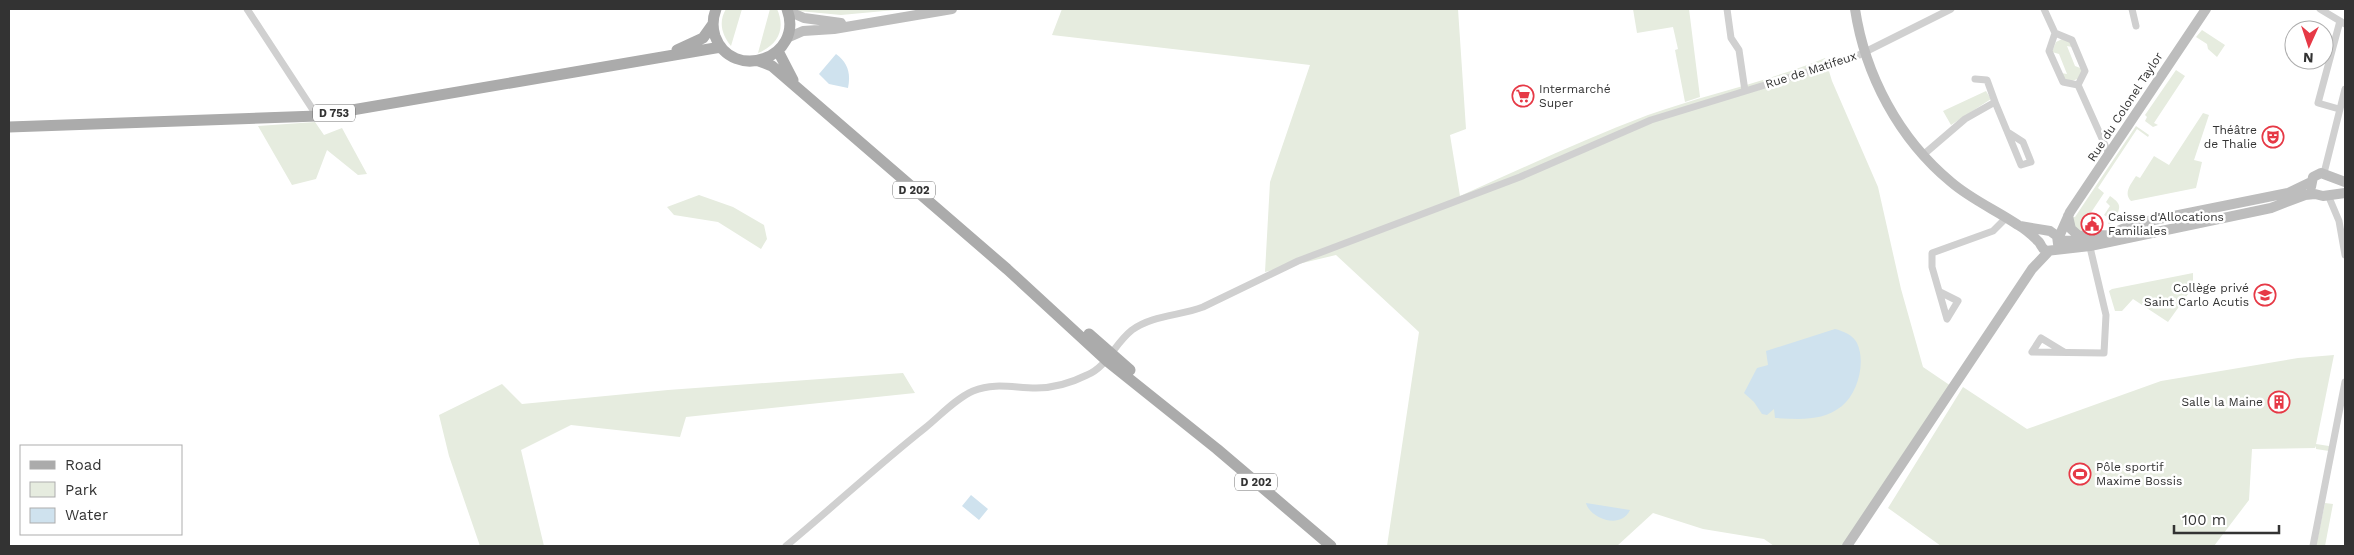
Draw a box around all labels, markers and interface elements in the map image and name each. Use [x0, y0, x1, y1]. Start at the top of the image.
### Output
north arrow [2284, 20, 2334, 70]
street label: Rue de Matifeux [1764, 49, 1858, 91]
street label: Rue du Colonel Taylor [2084, 50, 2166, 164]
text: N [2303, 50, 2314, 66]
place label: Intermarché Super [1539, 82, 1611, 110]
supermarket icon: Intermarché Super [1511, 84, 1535, 108]
road number: D 753 [313, 105, 355, 122]
place label: Théâtre de Thalie [2204, 123, 2257, 151]
theatre icon: Théâtre de Thalie [2261, 125, 2285, 149]
road number: D 202 [893, 182, 935, 198]
place label: Caisse d'Allocations Familiales [2108, 210, 2224, 238]
public building icon: Caisse d'Allocations Familiales [2080, 212, 2104, 236]
place label: Collège privé Saint Carlo Acutis [2144, 281, 2249, 309]
school or university icon: Collège privé Saint Carlo Acutis [2253, 283, 2277, 307]
building icon: Salle la Maine [2267, 390, 2291, 414]
place label: Salle la Maine [2181, 395, 2263, 409]
legend [20, 445, 182, 535]
text: Road [65, 456, 102, 474]
place label: Pôle sportif Maxime Bossis [2096, 460, 2182, 488]
sports icon: Pôle sportif Maxime Bossis [2068, 462, 2092, 486]
road number: D 202 [1235, 474, 1277, 491]
text: Park [65, 481, 98, 499]
scale bar [2174, 502, 2279, 534]
text: Water [65, 506, 108, 524]
text: 100 m [2182, 511, 2226, 529]

